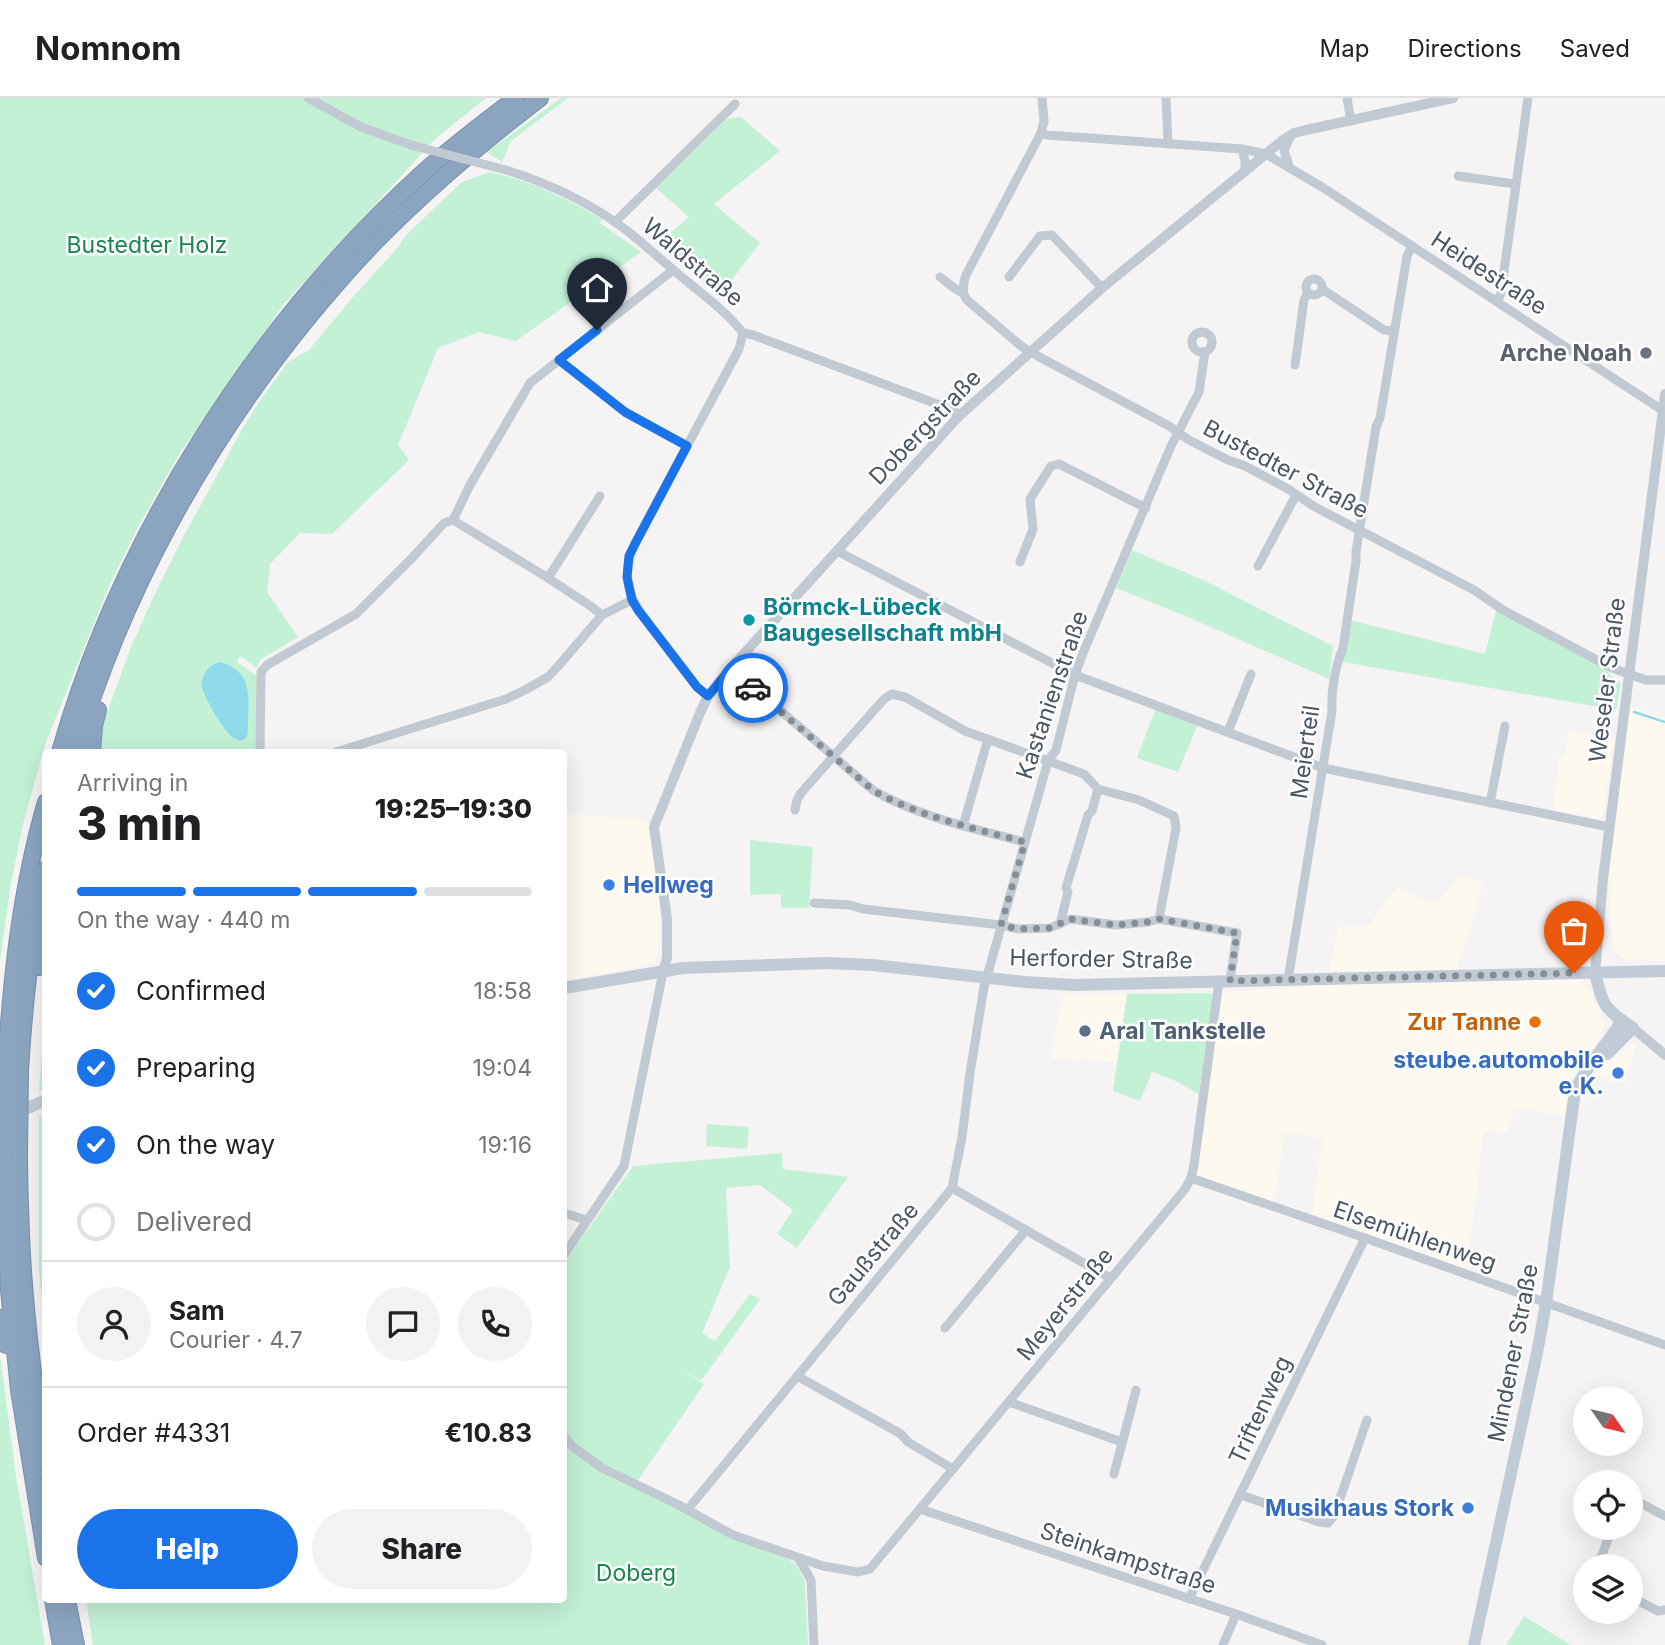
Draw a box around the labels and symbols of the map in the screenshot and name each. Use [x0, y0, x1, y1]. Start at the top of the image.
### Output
street label: Waldstraße [637, 212, 749, 312]
street label: Heidestraße [1426, 225, 1552, 321]
park label: Bustedter Holz [67, 231, 227, 259]
pin [567, 258, 627, 330]
place label: Arche Noah [1499, 339, 1632, 367]
marker: Arche Noah [1638, 345, 1654, 361]
street label: Dobergstraße [863, 364, 987, 490]
street label: Bustedter Straße [1199, 414, 1373, 524]
place label: Börmck-Lübeck Baugesellschaft mbH [763, 593, 1002, 647]
street label: Weseler Straße [1583, 596, 1631, 764]
street label: Kastanienstraße [1010, 607, 1094, 783]
marker: Börmck-Lübeck Baugesellschaft mbH [741, 612, 757, 628]
courier [718, 653, 788, 723]
street label: Meierteil [1285, 703, 1325, 801]
place label: Hellweg [623, 871, 714, 899]
marker: Hellweg [601, 877, 617, 893]
pin [1544, 901, 1604, 973]
street label: Herforder Straße [1009, 943, 1193, 975]
place label: Zur Tanne [1407, 1008, 1521, 1036]
marker: Zur Tanne [1527, 1014, 1543, 1030]
place label: Aral Tankstelle [1099, 1017, 1266, 1045]
marker: Aral Tankstelle [1077, 1023, 1093, 1039]
place label: steube.automobile e.K. [1393, 1046, 1604, 1100]
marker: steube.automobile e.K. [1610, 1065, 1626, 1081]
street label: Elsemühlenweg [1330, 1195, 1500, 1277]
street label: Gaußstraße [822, 1196, 924, 1312]
street label: Meyerstraße [1011, 1242, 1119, 1366]
street label: Mindener Straße [1482, 1261, 1544, 1445]
street label: Triftenweg [1223, 1351, 1297, 1469]
north arrow [1573, 1386, 1643, 1456]
place label: Musikhaus Stork [1265, 1494, 1455, 1522]
marker: Musikhaus Stork [1460, 1500, 1476, 1516]
street label: Steinkampstraße [1037, 1516, 1219, 1600]
park label: Doberg [596, 1559, 676, 1587]

